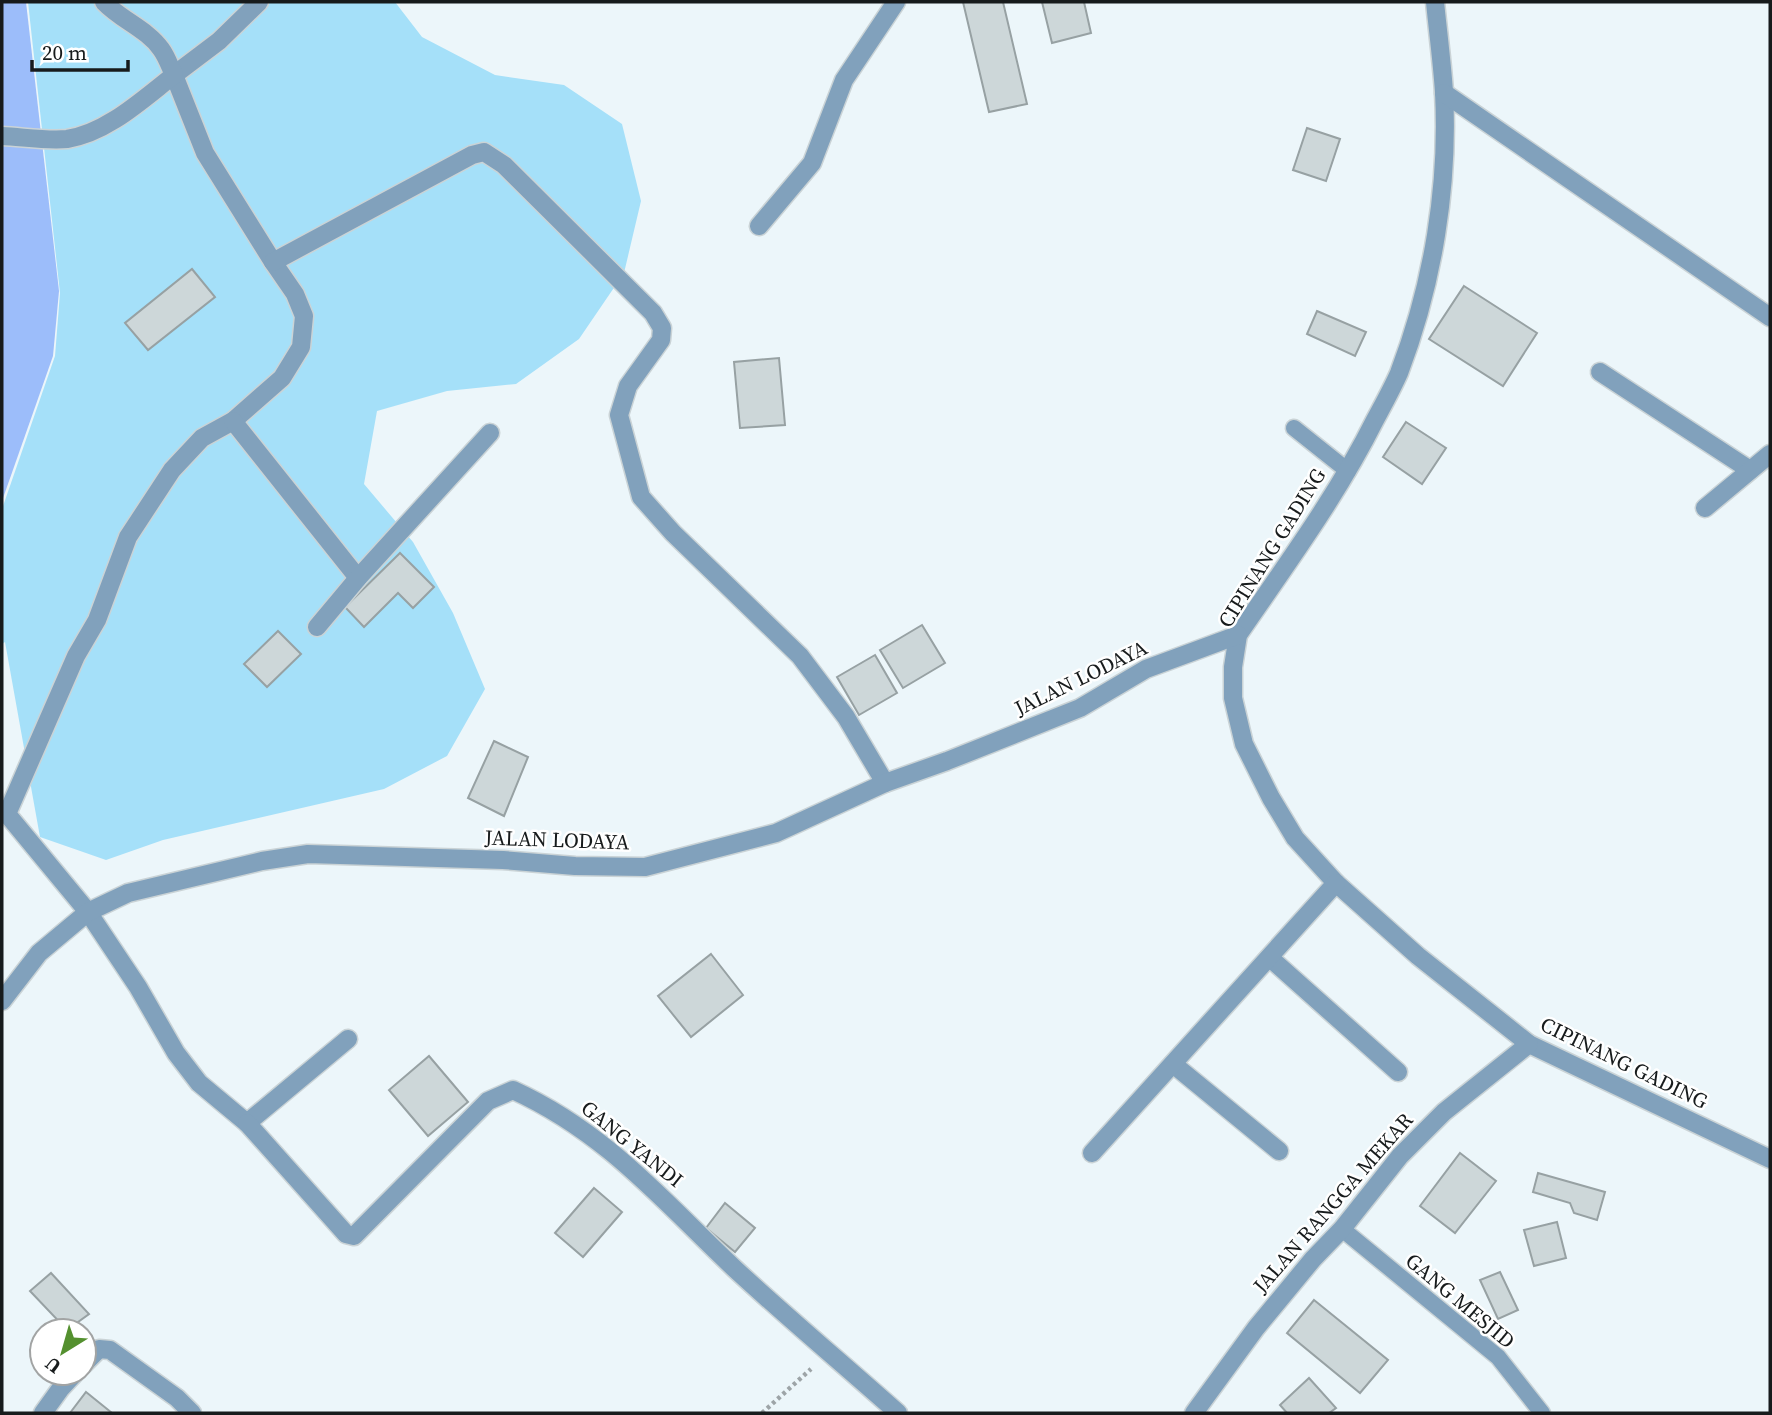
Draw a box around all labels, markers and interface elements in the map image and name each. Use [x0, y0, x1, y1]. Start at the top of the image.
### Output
scale bar [32, 28, 128, 72]
text: 20 m [42, 38, 87, 67]
street label: CIPINANG GADING [1211, 463, 1332, 633]
street label: JALAN LODAYA [1008, 633, 1152, 723]
street label: JALAN LODAYA [483, 822, 630, 857]
street label: CIPINANG GADING [1536, 1009, 1713, 1116]
street label: GANG YANDI [575, 1093, 690, 1194]
street label: JALAN RANGGA MEKAR [1245, 1106, 1419, 1300]
street label: GANG MESJID [1399, 1246, 1521, 1355]
north arrow [28, 1317, 98, 1387]
text: U [39, 1351, 66, 1380]

